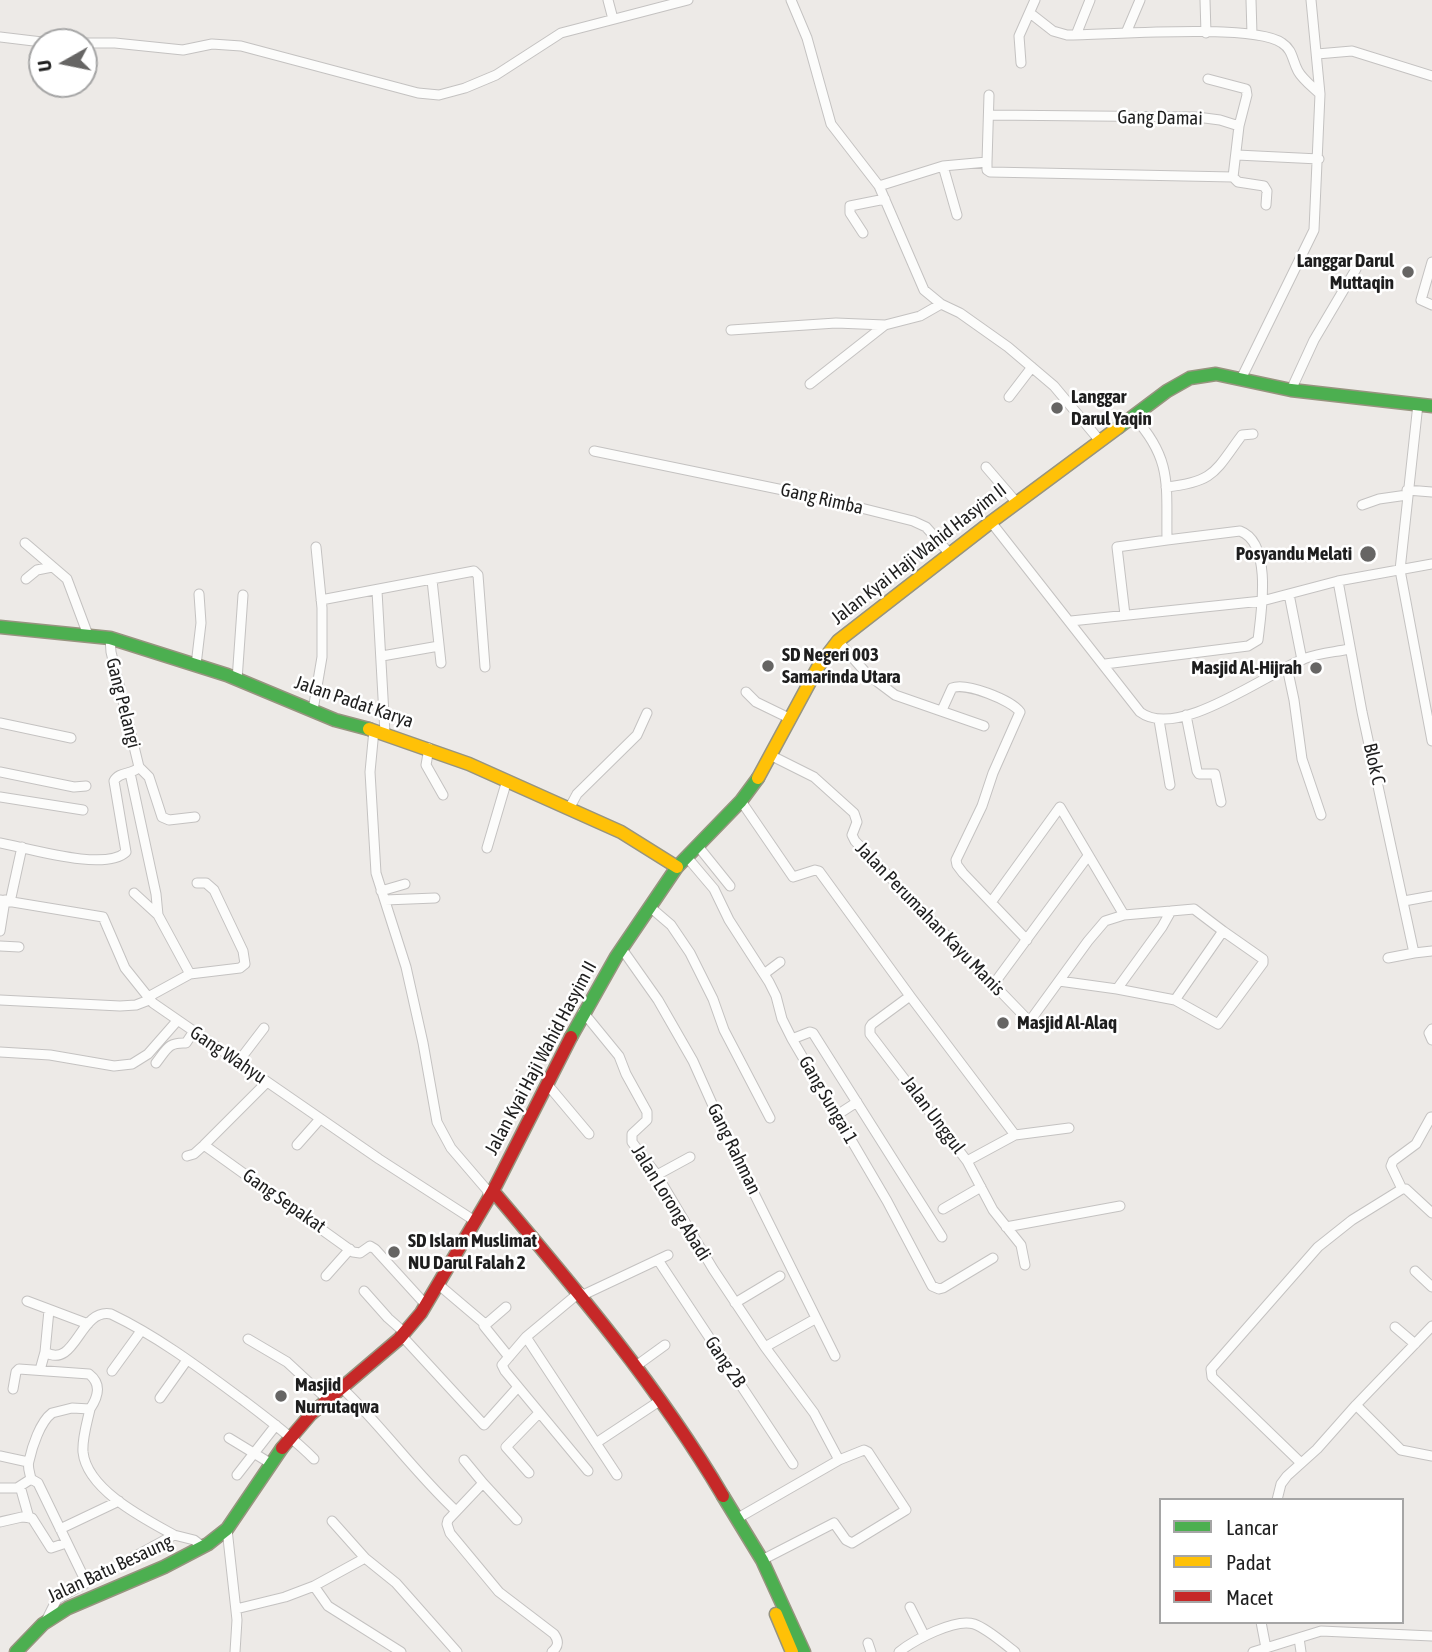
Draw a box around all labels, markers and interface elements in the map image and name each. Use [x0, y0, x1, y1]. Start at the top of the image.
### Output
north arrow [28, 28, 98, 98]
text: U [32, 59, 56, 73]
street label: Gang Damai [1117, 106, 1203, 130]
place label: Langgar Darul Muttaqin [1297, 250, 1394, 294]
marker: Langgar Darul Muttaqin [1400, 264, 1416, 280]
place label: Langgar Darul Yaqin [1071, 386, 1152, 430]
marker: Langgar Darul Yaqin [1049, 400, 1065, 416]
street label: Gang Rimba [778, 478, 866, 520]
street label: Jalan Kyai Haji Wahid Hasyim II [827, 479, 1011, 629]
place label: Posyandu Melati [1236, 543, 1352, 565]
marker: Posyandu Melati [1358, 544, 1378, 564]
place label: SD Negeri 003 Samarinda Utara [782, 644, 901, 688]
street label: Gang Pelangi [101, 655, 145, 751]
place label: Masjid Al-Hijrah [1191, 657, 1302, 679]
marker: SD Negeri 003 Samarinda Utara [760, 658, 776, 674]
marker: Masjid Al-Hijrah [1308, 660, 1324, 676]
street label: Jalan Padat Karya [292, 671, 416, 733]
street label: Blok C [1358, 741, 1390, 787]
street label: Jalan Perumahan Kayu Manis [851, 837, 1009, 1001]
street label: Jalan Kyai Haji Wahid Hasyim II [480, 957, 602, 1159]
place label: Masjid Al-Alaq [1017, 1012, 1117, 1034]
marker: Masjid Al-Alaq [995, 1015, 1011, 1031]
street label: Gang Wahyu [185, 1021, 271, 1089]
street label: Gang Sungai 1 [794, 1052, 862, 1148]
street label: Jalan Unggul [896, 1072, 970, 1158]
street label: Gang Rahman [702, 1100, 766, 1198]
street label: Jalan Lorong Abadi [626, 1141, 716, 1265]
street label: Gang Sepakat [238, 1164, 330, 1238]
place label: SD Islam Muslimat NU Darul Falah 2 [408, 1230, 537, 1274]
marker: SD Islam Muslimat NU Darul Falah 2 [386, 1244, 402, 1260]
street label: Gang 2B [700, 1332, 750, 1392]
place label: Masjid Nurrutaqwa [295, 1374, 379, 1418]
marker: Masjid Nurrutaqwa [273, 1388, 289, 1404]
legend [1159, 1498, 1404, 1624]
text: Lancar [1226, 1515, 1278, 1539]
street label: Jalan Batu Besaung [44, 1530, 176, 1608]
text: Padat [1226, 1550, 1271, 1574]
text: Macet [1226, 1585, 1273, 1609]

